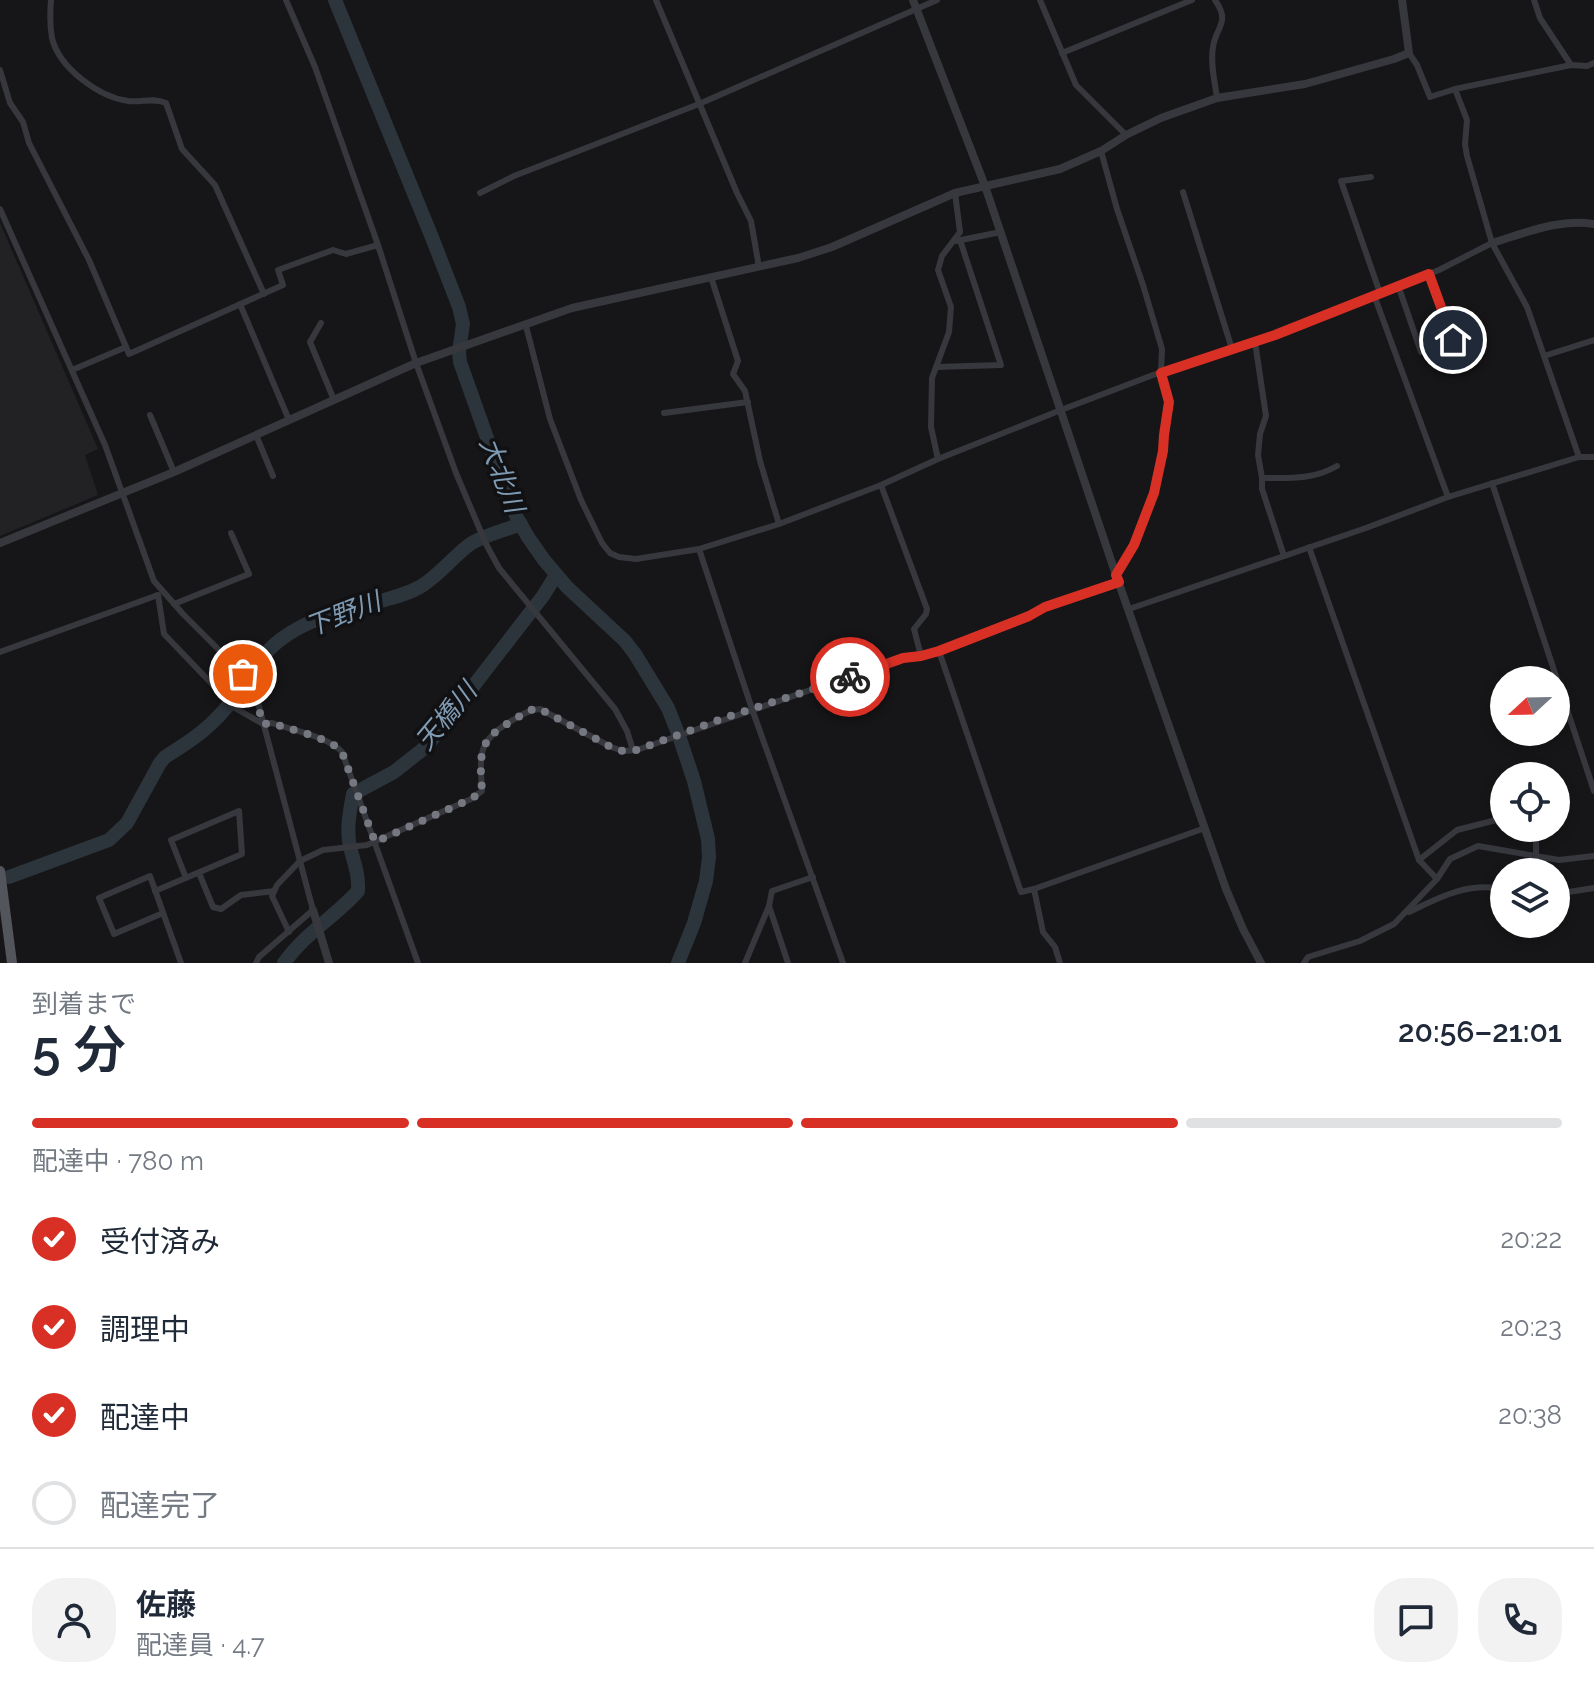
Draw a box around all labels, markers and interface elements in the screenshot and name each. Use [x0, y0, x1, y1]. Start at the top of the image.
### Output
pin [1419, 306, 1487, 374]
icon: home [1431, 318, 1475, 362]
water label: 大北川 [474, 433, 531, 520]
water label: 下野川 [301, 585, 388, 642]
courier [810, 637, 890, 717]
pin [209, 640, 277, 708]
icon: bag [221, 652, 265, 696]
icon: bike [828, 655, 872, 699]
north arrow [1490, 666, 1570, 746]
map controls [1490, 666, 1570, 938]
water label: 天橋川 [409, 674, 484, 756]
button: locate [1490, 762, 1570, 842]
button: layers [1490, 858, 1570, 938]
text: 到着まで [32, 989, 136, 1019]
text: 20:56–21:01 [1398, 1014, 1562, 1049]
text: 5 分 [32, 1019, 126, 1080]
text: 配達中 · 780 m [32, 1146, 204, 1176]
icon: check [32, 1217, 76, 1261]
text: 受付済み [100, 1224, 220, 1259]
text: 20:22 [1501, 1224, 1562, 1254]
icon: check [32, 1305, 76, 1349]
text: 調理中 [100, 1312, 190, 1347]
text: 20:23 [1500, 1312, 1562, 1342]
icon: check [32, 1393, 76, 1437]
text: 配達中 [100, 1400, 190, 1435]
text: 20:38 [1498, 1400, 1562, 1430]
text: 配達完了 [100, 1488, 220, 1523]
button: person [32, 1578, 116, 1662]
button: chat [1374, 1578, 1458, 1662]
button: phone [1478, 1578, 1562, 1662]
text: 佐藤 [136, 1587, 196, 1622]
text: 配達員 · 4.7 [136, 1630, 265, 1660]

